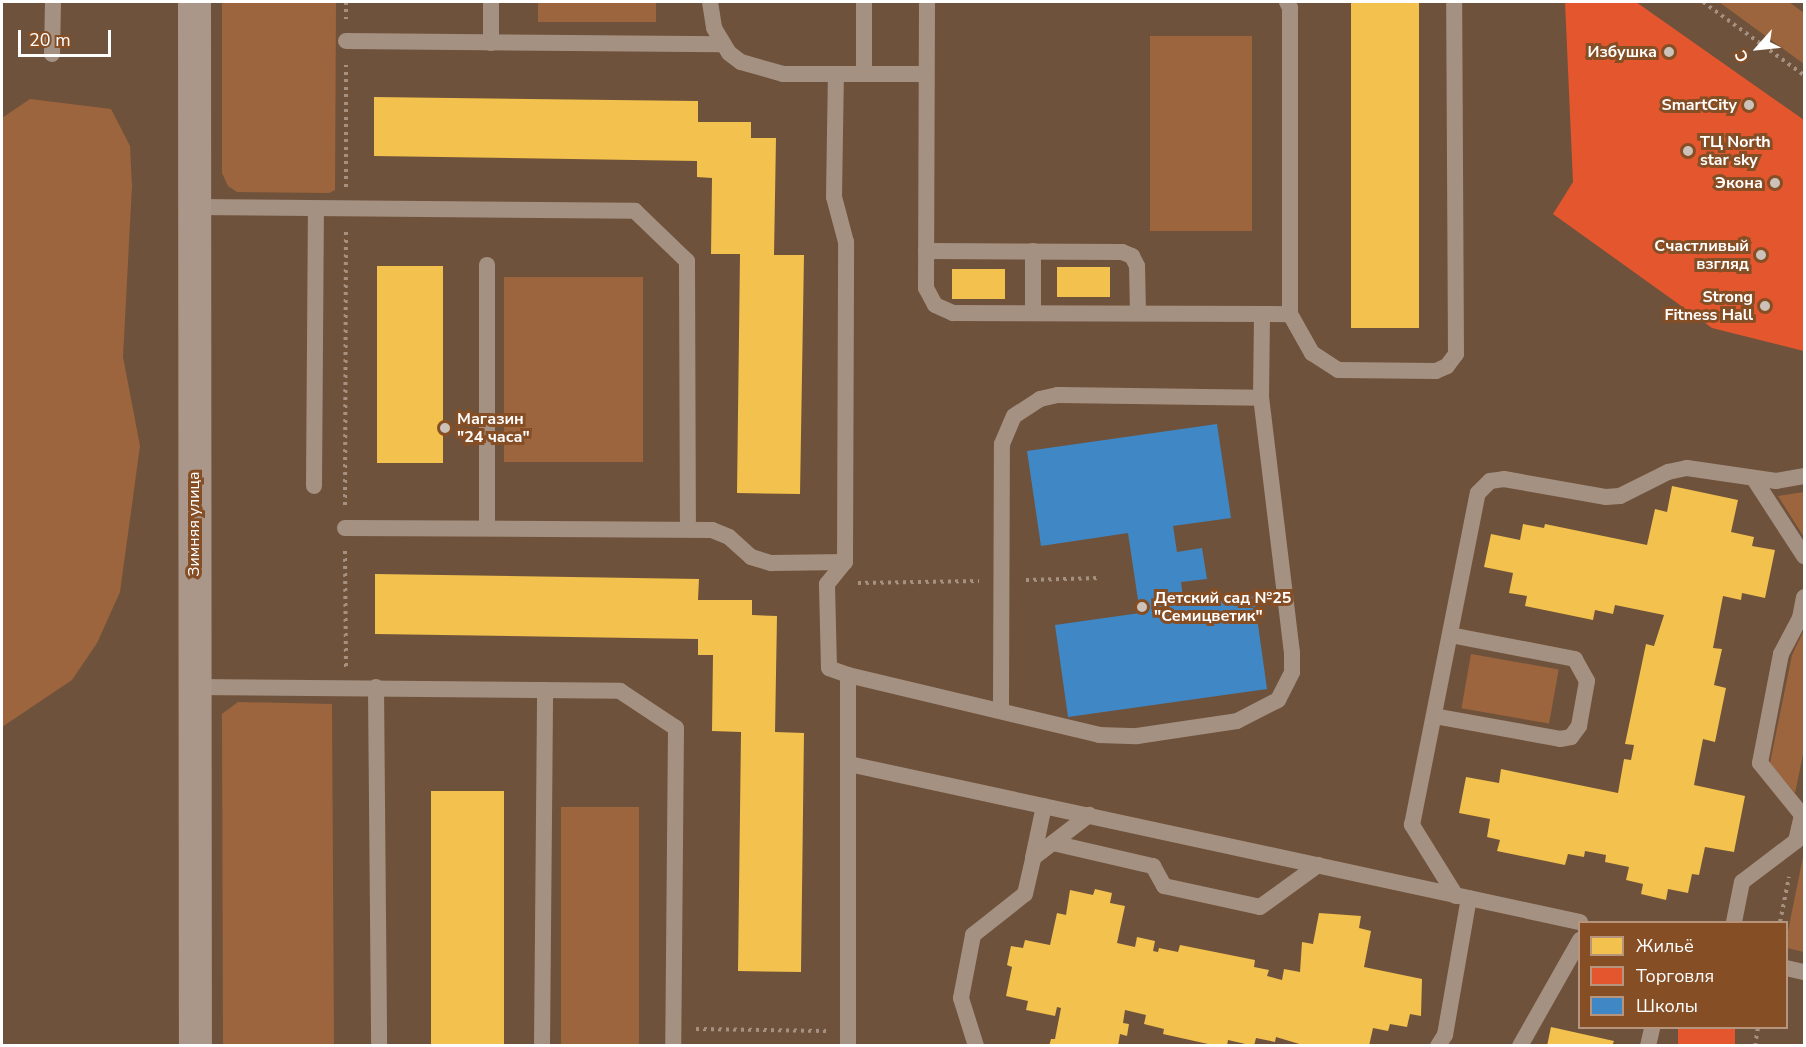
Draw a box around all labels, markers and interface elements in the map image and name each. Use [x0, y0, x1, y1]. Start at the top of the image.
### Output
scale bar [21, 18, 114, 56]
north arrow [1728, 18, 1788, 78]
text: 20 m [29, 28, 71, 52]
place label: Избушка [1588, 42, 1657, 62]
marker: Избушка [1662, 45, 1676, 59]
text: С [1730, 46, 1754, 66]
place label: SmartCity [1662, 95, 1737, 115]
marker: SmartCity [1742, 98, 1756, 112]
place label: ТЦ North star sky [1700, 132, 1771, 170]
marker: ТЦ North star sky [1681, 144, 1695, 158]
place label: Экона [1715, 173, 1763, 193]
marker: Экона [1768, 176, 1782, 190]
place label: Счастливый взгляд [1654, 236, 1749, 274]
marker: Счастливый взгляд [1754, 248, 1768, 262]
place label: Strong Fitness Hall [1664, 287, 1753, 325]
marker: Strong Fitness Hall [1758, 299, 1772, 313]
place label: Магазин "24 часа" [457, 409, 530, 447]
marker: Магазин "24 часа" [438, 421, 452, 435]
street label: Зимняя улица [184, 471, 204, 577]
place label: Детский сад №25 "Семицветик" [1154, 588, 1291, 626]
marker: Детский сад №25 "Семицветик" [1135, 600, 1149, 614]
legend [1578, 921, 1788, 1029]
text: Жильё [1636, 934, 1694, 958]
text: Торговля [1636, 964, 1714, 988]
text: Школы [1636, 994, 1698, 1018]

